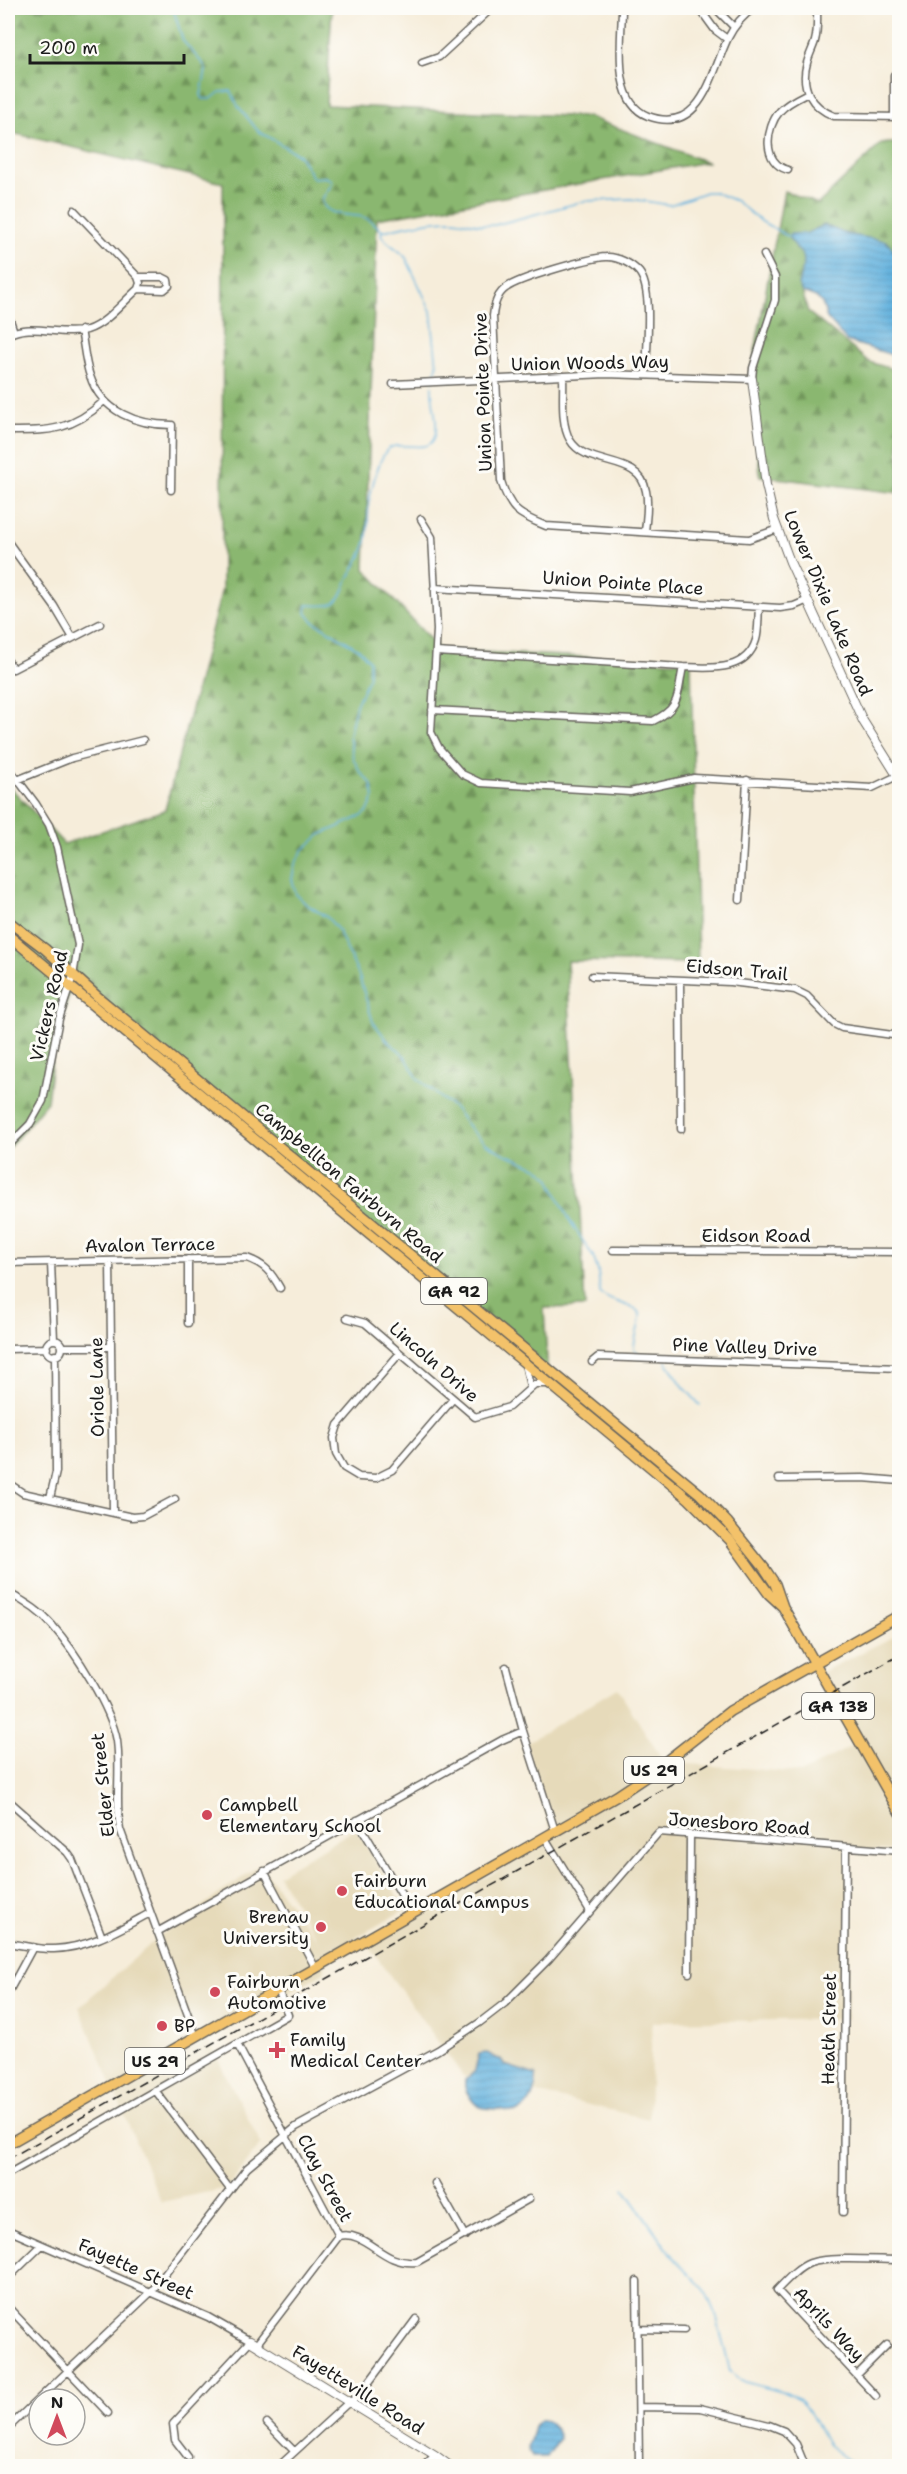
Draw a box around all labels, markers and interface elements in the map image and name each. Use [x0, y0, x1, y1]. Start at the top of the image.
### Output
scale bar [30, 27, 184, 65]
text: 200 m [39, 36, 98, 60]
street label: Union Pointe Drive [468, 312, 498, 472]
street label: Union Woods Way [511, 350, 669, 376]
street label: Lower Dixie Lake Road [778, 506, 878, 700]
street label: Union Pointe Place [542, 565, 704, 601]
street label: Vickers Road [25, 948, 73, 1064]
street label: Eidson Trail [685, 954, 790, 986]
street label: Campbellton Fairburn Road [250, 1097, 448, 1269]
street label: Eidson Road [701, 1224, 811, 1248]
street label: Avalon Terrace [85, 1232, 215, 1258]
road number: GA 92 [421, 1278, 487, 1304]
street label: Lincoln Drive [384, 1316, 484, 1408]
street label: Pine Valley Drive [672, 1332, 818, 1362]
street label: Oriole Lane [84, 1337, 110, 1437]
road number: GA 138 [802, 1693, 874, 1719]
street label: Elder Street [86, 1732, 120, 1838]
road number: US 29 [624, 1757, 684, 1783]
place label: Campbell Elementary School [219, 1793, 382, 1838]
street label: Jonesboro Road [667, 1807, 811, 1841]
marker: Campbell Elementary School [200, 1808, 214, 1822]
place label: Fairburn Educational Campus [354, 1869, 529, 1914]
marker: Fairburn Educational Campus [335, 1884, 349, 1898]
place label: Brenau University [223, 1905, 309, 1950]
marker: Brenau University [314, 1920, 328, 1934]
place label: Fairburn Automotive [227, 1970, 327, 2015]
street label: Heath Street [816, 1973, 842, 2085]
marker: Fairburn Automotive [208, 1985, 222, 1999]
place label: BP [174, 2014, 195, 2038]
marker: BP [155, 2019, 169, 2033]
place label: Family Medical Center [290, 2028, 422, 2073]
marker: Family Medical Center [268, 2041, 286, 2059]
road number: US 29 [125, 2048, 185, 2074]
street label: Clay Street [292, 2130, 358, 2226]
street label: Fayette Street [74, 2233, 198, 2305]
street label: Aprils Way [788, 2281, 870, 2367]
street label: Fayetteville Road [287, 2340, 429, 2440]
north arrow [27, 2387, 87, 2447]
text: N [51, 2392, 63, 2413]

